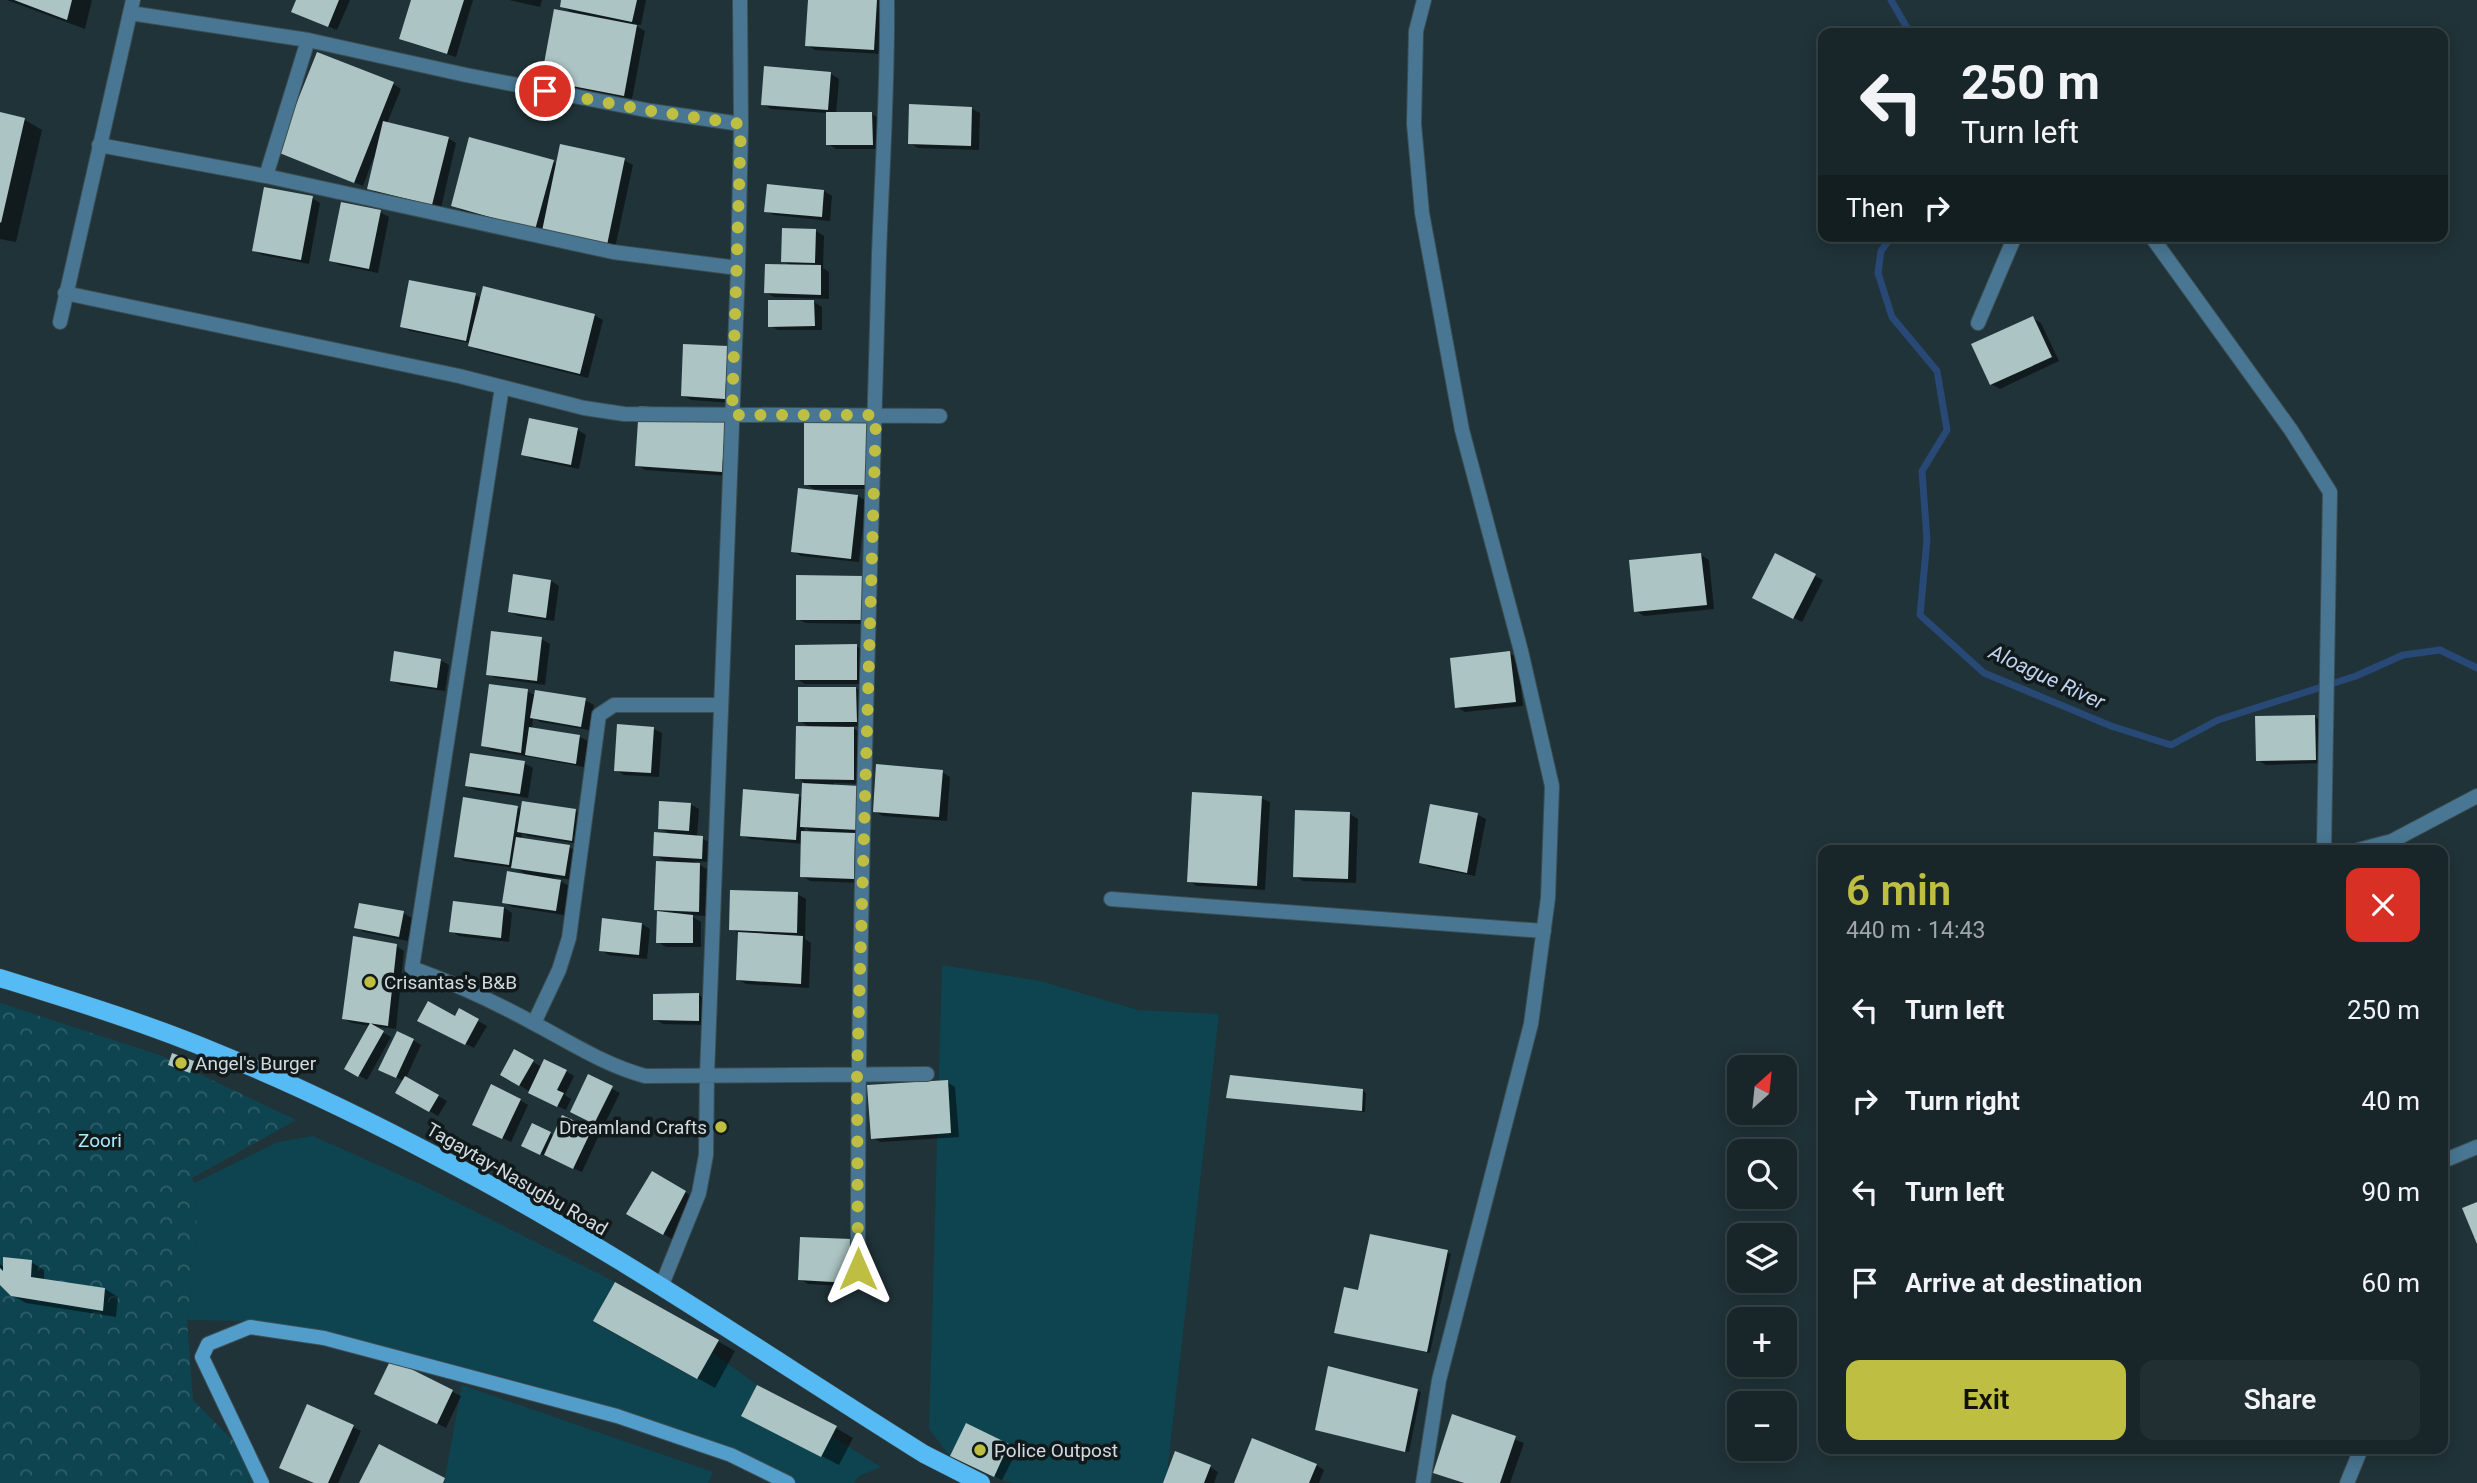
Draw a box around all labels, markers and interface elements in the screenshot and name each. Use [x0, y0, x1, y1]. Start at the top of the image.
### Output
text: 250 m [1961, 54, 2100, 111]
icon: left [1846, 56, 1937, 147]
pin [515, 61, 575, 121]
icon: arrive [526, 72, 564, 110]
text: Turn left [1961, 113, 2079, 151]
icon: right [1918, 189, 1956, 227]
text: Then [1846, 193, 1904, 223]
water label: Aloague River [1985, 639, 2109, 715]
text: 6 min [1846, 866, 1951, 915]
button: close [2346, 868, 2420, 942]
text: 440 m · 14:43 [1846, 917, 1985, 944]
place label: Crisantas's B&B [384, 971, 517, 994]
marker: Crisantas's B&B [362, 974, 378, 990]
icon: left [1846, 991, 1884, 1029]
text: Turn left [1905, 995, 2004, 1025]
text: 250 m [2347, 995, 2420, 1025]
place label: Angel's Burger [195, 1052, 317, 1075]
marker: Angel's Burger [173, 1055, 189, 1071]
north arrow [1727, 1055, 1797, 1125]
map controls [1727, 1055, 1797, 1461]
icon: right [1846, 1082, 1884, 1120]
text: Turn right [1905, 1086, 2020, 1116]
text: 40 m [2362, 1086, 2420, 1116]
place label: Dreamland Crafts [559, 1116, 707, 1139]
street label: Tagaytay-Nasugbu Road [422, 1118, 612, 1240]
marker: Dreamland Crafts [713, 1119, 729, 1135]
park label: Zoori [78, 1129, 122, 1152]
button: search [1727, 1139, 1797, 1209]
icon: left [1846, 1173, 1884, 1211]
text: Turn left [1905, 1177, 2004, 1207]
text: 90 m [2362, 1177, 2420, 1207]
button: layers [1727, 1223, 1797, 1293]
position arrow [821, 1232, 895, 1306]
icon: arrive [1846, 1264, 1884, 1302]
text: Arrive at destination [1905, 1268, 2142, 1298]
text: 60 m [2362, 1268, 2420, 1298]
button: + [1727, 1307, 1797, 1377]
button: Exit [1846, 1360, 2126, 1440]
button: Share [2140, 1360, 2420, 1440]
button: − [1727, 1391, 1797, 1461]
place label: Police Outpost [994, 1439, 1118, 1462]
marker: Police Outpost [972, 1442, 988, 1458]

